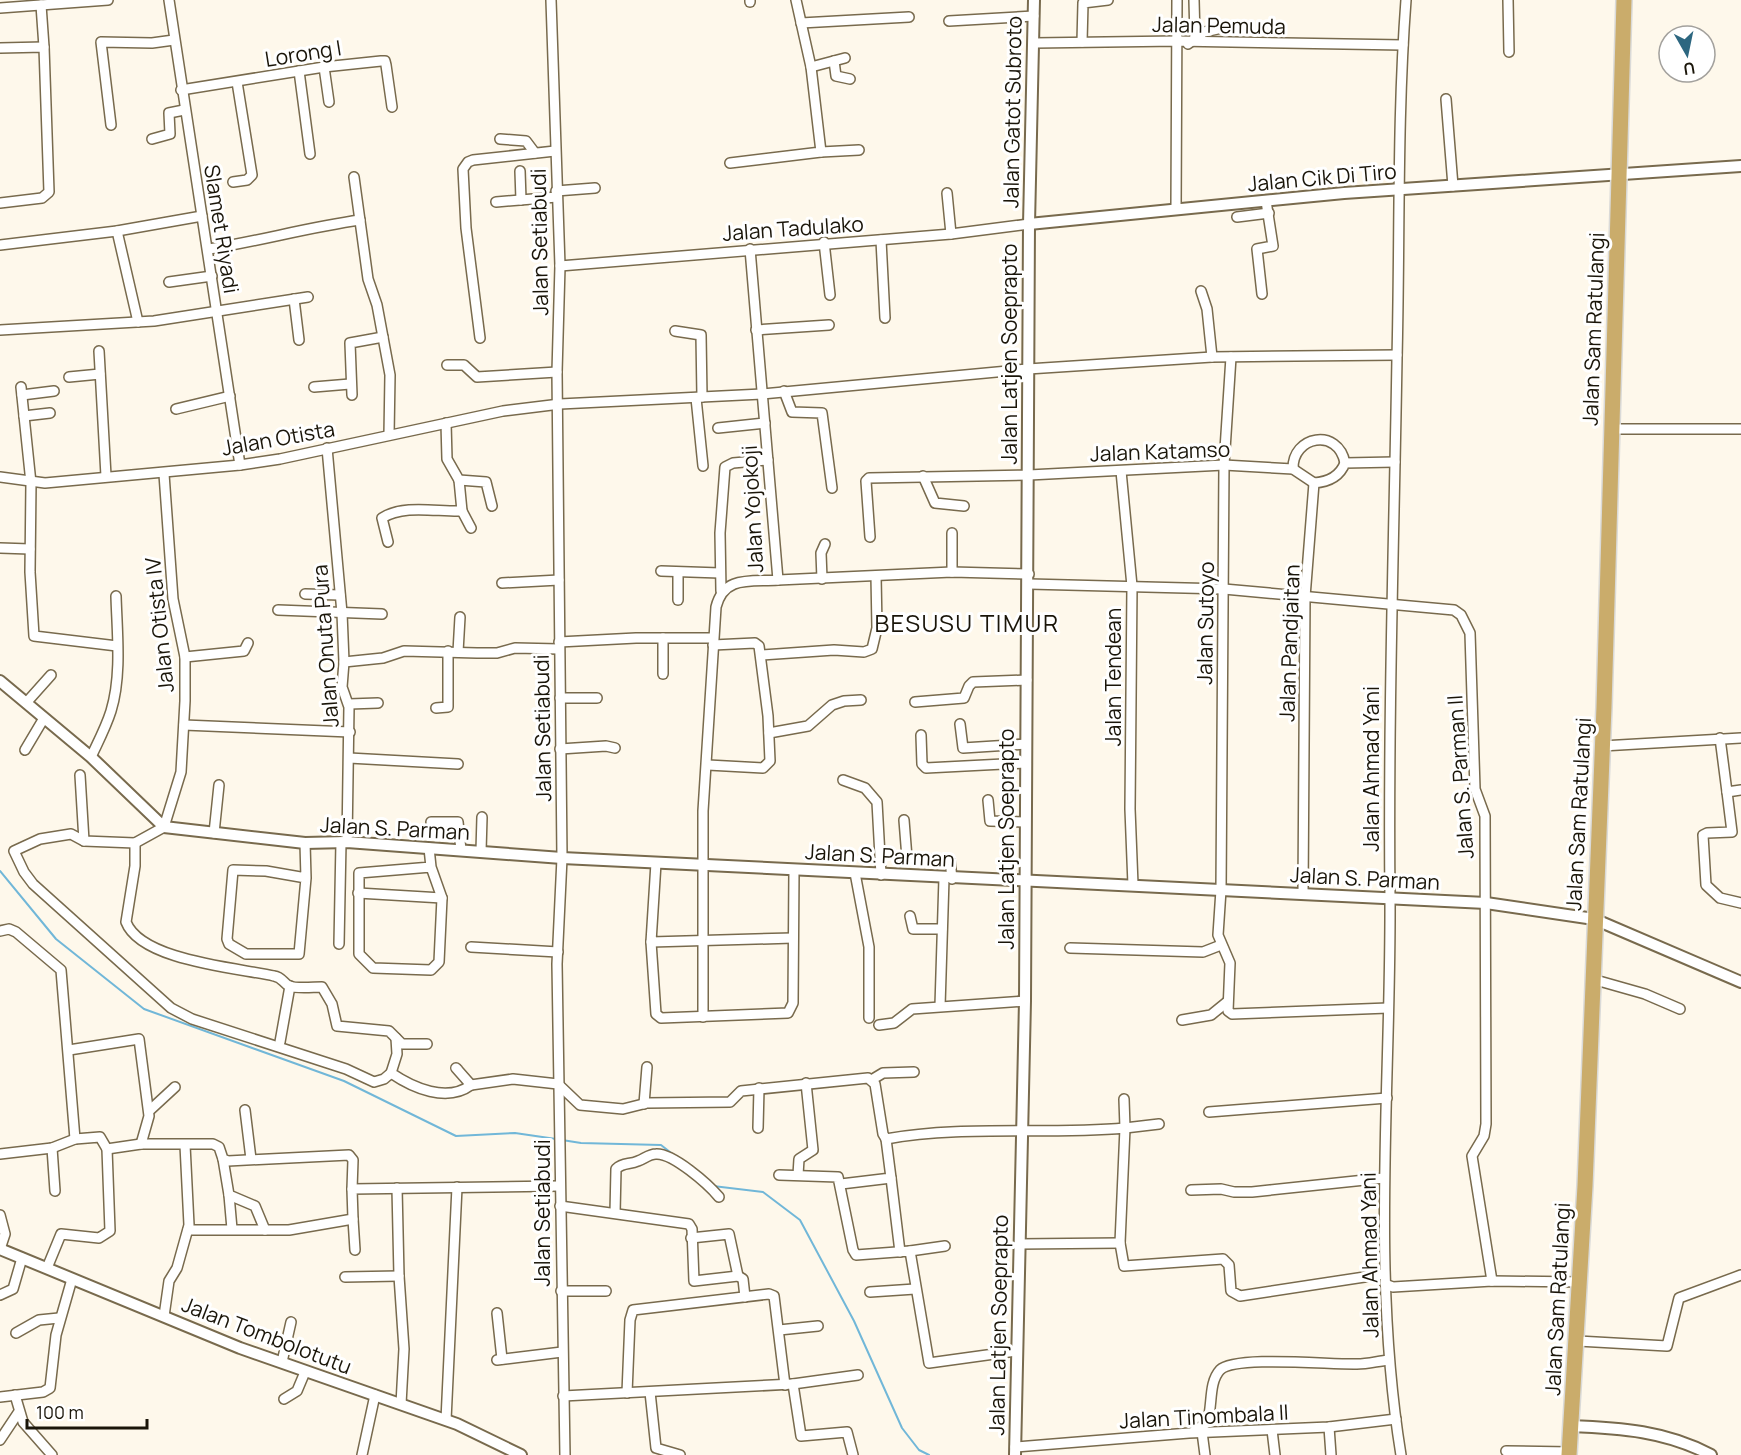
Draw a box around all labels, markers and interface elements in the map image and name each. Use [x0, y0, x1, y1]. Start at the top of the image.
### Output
street label: Jalan Pemuda [1152, 10, 1286, 40]
street label: Jalan Gatot Subroto [996, 16, 1028, 208]
north arrow [1657, 24, 1717, 84]
street label: Lorong I [263, 33, 343, 73]
text: U [1682, 57, 1697, 81]
street label: Jalan Cik Di Tiro [1246, 157, 1398, 197]
street label: Slamet Riyadi [198, 163, 246, 295]
street label: Jalan Setiabudi [524, 168, 554, 316]
street label: Jalan Tadulako [721, 209, 865, 247]
street label: Jalan Sam Ratulangi [1576, 232, 1610, 426]
street label: Jalan Latjen Soeprapto [995, 244, 1023, 464]
street label: Jalan Otista [219, 414, 337, 462]
street label: Jalan Katamso [1089, 435, 1231, 467]
street label: Jalan Yojokoji [735, 445, 769, 573]
street label: Jalan Otista IV [138, 556, 180, 694]
street label: Jalan Sutoyo [1190, 561, 1220, 685]
street label: Jalan Onuta Pura [305, 564, 345, 728]
street label: Jalan Pandjaitan [1272, 564, 1306, 722]
district label: BESUSU TIMUR [874, 606, 1060, 639]
street label: Jalan Tendean [1099, 608, 1127, 746]
street label: Jalan Setiabudi [527, 654, 557, 802]
street label: Jalan Ahmad Yani [1357, 686, 1385, 852]
street label: Jalan S. Parman II [1440, 694, 1480, 860]
street label: Jalan Sam Ratulangi [1559, 717, 1597, 911]
street label: Jalan Latjen Soeprapto [992, 729, 1020, 949]
street label: Jalan S. Parman [319, 810, 471, 846]
street label: Jalan S. Parman [804, 837, 956, 873]
street label: Jalan S. Parman [1289, 860, 1441, 896]
street label: Jalan Setiabudi [528, 1139, 556, 1287]
street label: Jalan Ahmad Yani [1354, 1172, 1384, 1338]
street label: Jalan Sam Ratulangi [1538, 1202, 1576, 1396]
street label: Jalan Latjen Soeprapto [982, 1214, 1014, 1436]
street label: Jalan Tombolotutu [178, 1290, 356, 1380]
scale bar [27, 1392, 147, 1430]
street label: Jalan Tinombala II [1119, 1398, 1289, 1434]
text: 100 m [36, 1400, 84, 1424]

